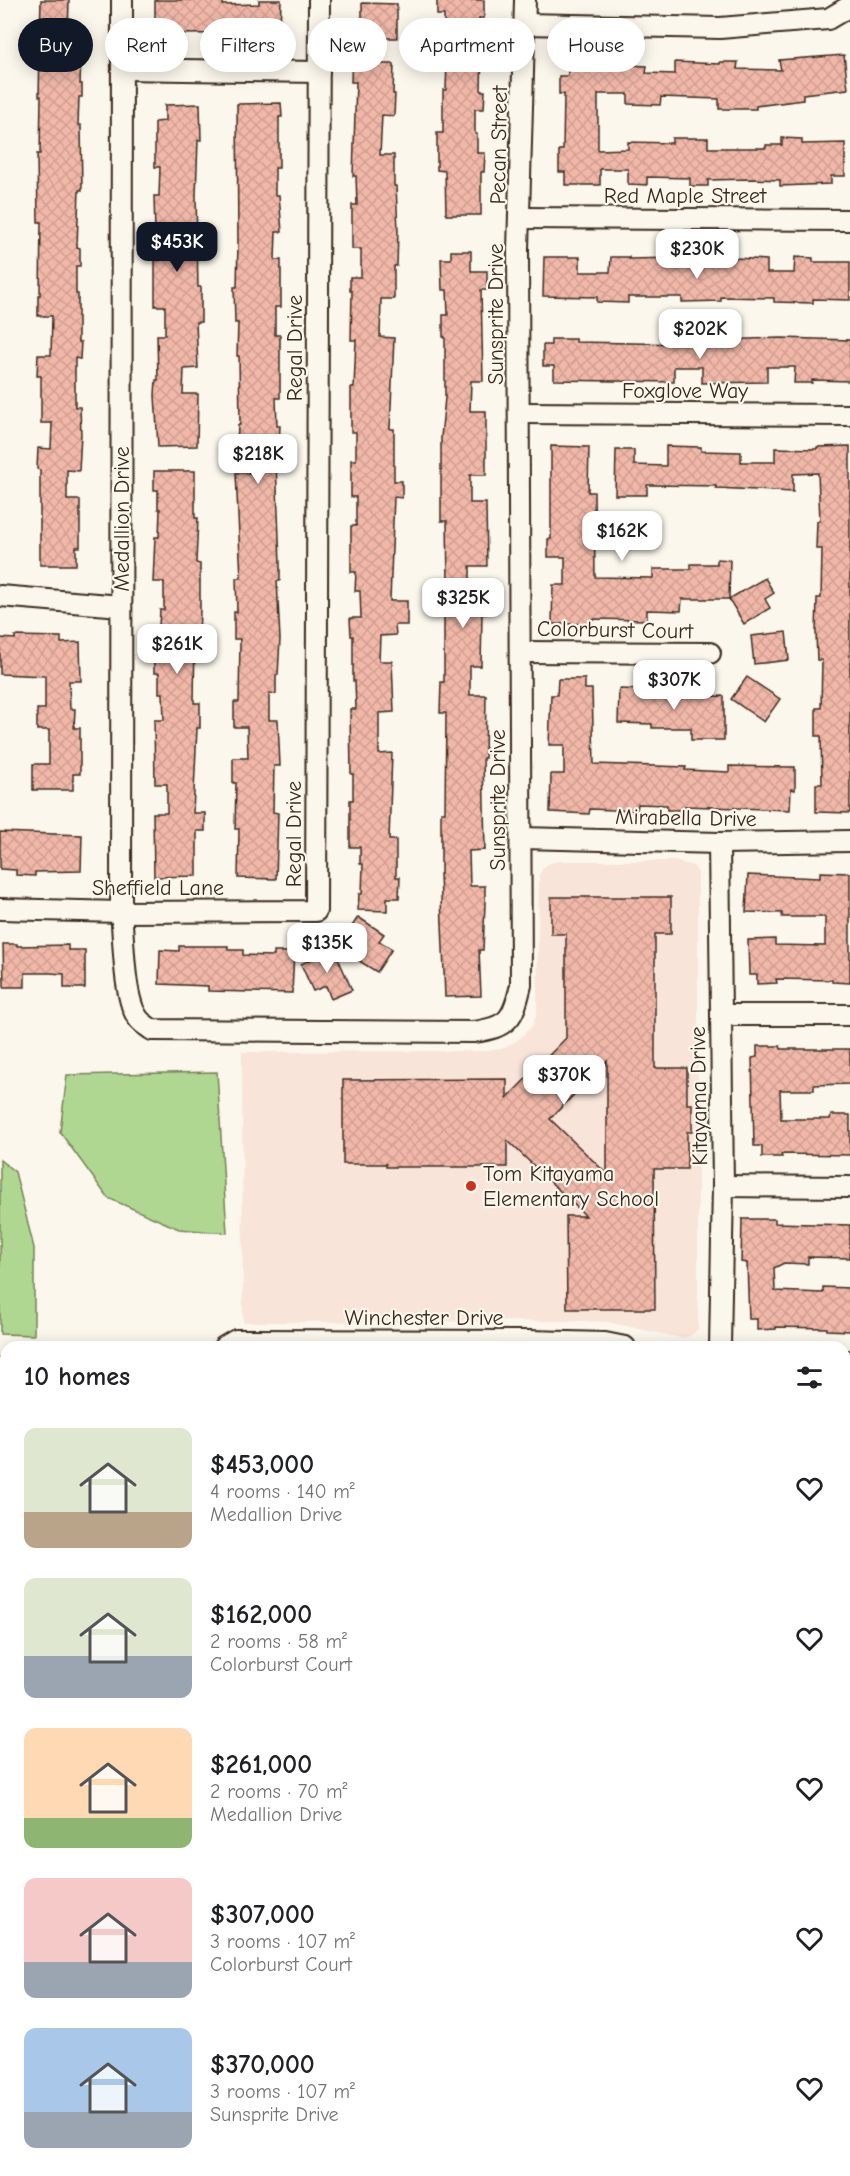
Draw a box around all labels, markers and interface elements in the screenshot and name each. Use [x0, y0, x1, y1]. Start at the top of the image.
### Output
chip: Buy [18, 18, 93, 72]
chip: Rent [105, 18, 188, 72]
chip: Filters [200, 18, 296, 72]
chip: New [308, 18, 387, 72]
chip: Apartment [399, 18, 535, 72]
chip: House [547, 18, 645, 72]
street label: Pecan Street [485, 85, 513, 205]
street label: Red Maple Street [604, 183, 767, 209]
pin: $453K [135, 222, 219, 273]
pin: $230K [655, 229, 739, 280]
text: $453K [150, 230, 204, 253]
text: $230K [670, 237, 724, 260]
street label: Sunsprite Drive [483, 243, 509, 385]
street label: Regal Drive [282, 295, 308, 401]
pin: $202K [658, 309, 742, 360]
text: $202K [673, 317, 727, 340]
street label: Foxglove Way [622, 378, 748, 404]
pin: $218K [216, 434, 300, 485]
text: $218K [232, 442, 284, 465]
street label: Medallion Drive [109, 446, 135, 592]
pin: $162K [580, 511, 664, 562]
text: $162K [596, 519, 648, 542]
pin: $325K [421, 578, 505, 629]
text: $325K [436, 586, 490, 609]
street label: Colorburst Court [537, 616, 694, 644]
pin: $261K [135, 624, 219, 675]
text: $261K [151, 632, 203, 655]
pin: $307K [632, 660, 716, 711]
text: $307K [647, 668, 701, 691]
street label: Sunsprite Drive [485, 729, 511, 871]
street label: Regal Drive [281, 781, 307, 887]
street label: Mirabella Drive [615, 804, 757, 832]
street label: Sheffield Lane [92, 875, 224, 901]
pin: $135K [285, 923, 369, 974]
text: $135K [301, 931, 353, 954]
street label: Kitayama Drive [685, 1026, 713, 1166]
pin: $370K [522, 1055, 606, 1106]
text: $370K [537, 1063, 591, 1086]
place label: Tom Kitayama Elementary School [483, 1161, 659, 1212]
marker: Tom Kitayama Elementary School [464, 1179, 478, 1193]
street label: Winchester Drive [345, 1305, 503, 1331]
icon: filters [793, 1361, 826, 1394]
text: 10 homes [24, 1362, 130, 1392]
text: $453,000 [210, 1450, 314, 1480]
icon: home [72, 1452, 144, 1524]
icon: heart [793, 1472, 826, 1505]
text: 4 rooms · 140 m² [210, 1480, 355, 1503]
text: Medallion Drive [210, 1503, 342, 1526]
text: $162,000 [210, 1600, 312, 1630]
icon: home [72, 1602, 144, 1674]
icon: heart [793, 1622, 826, 1655]
text: 2 rooms · 58 m² [210, 1630, 347, 1653]
text: Colorburst Court [210, 1653, 352, 1676]
text: $261,000 [210, 1750, 312, 1780]
icon: home [72, 1752, 144, 1824]
icon: heart [793, 1772, 826, 1805]
text: 2 rooms · 70 m² [210, 1780, 347, 1803]
text: Medallion Drive [210, 1803, 342, 1826]
text: $307,000 [210, 1900, 315, 1930]
icon: home [72, 1902, 144, 1974]
icon: heart [793, 1922, 826, 1955]
text: 3 rooms · 107 m² [210, 1930, 355, 1953]
text: Colorburst Court [210, 1953, 352, 1976]
text: $370,000 [210, 2050, 315, 2080]
icon: home [72, 2052, 144, 2124]
icon: heart [793, 2072, 826, 2105]
text: 3 rooms · 107 m² [210, 2080, 355, 2103]
text: Sunsprite Drive [210, 2103, 339, 2126]

